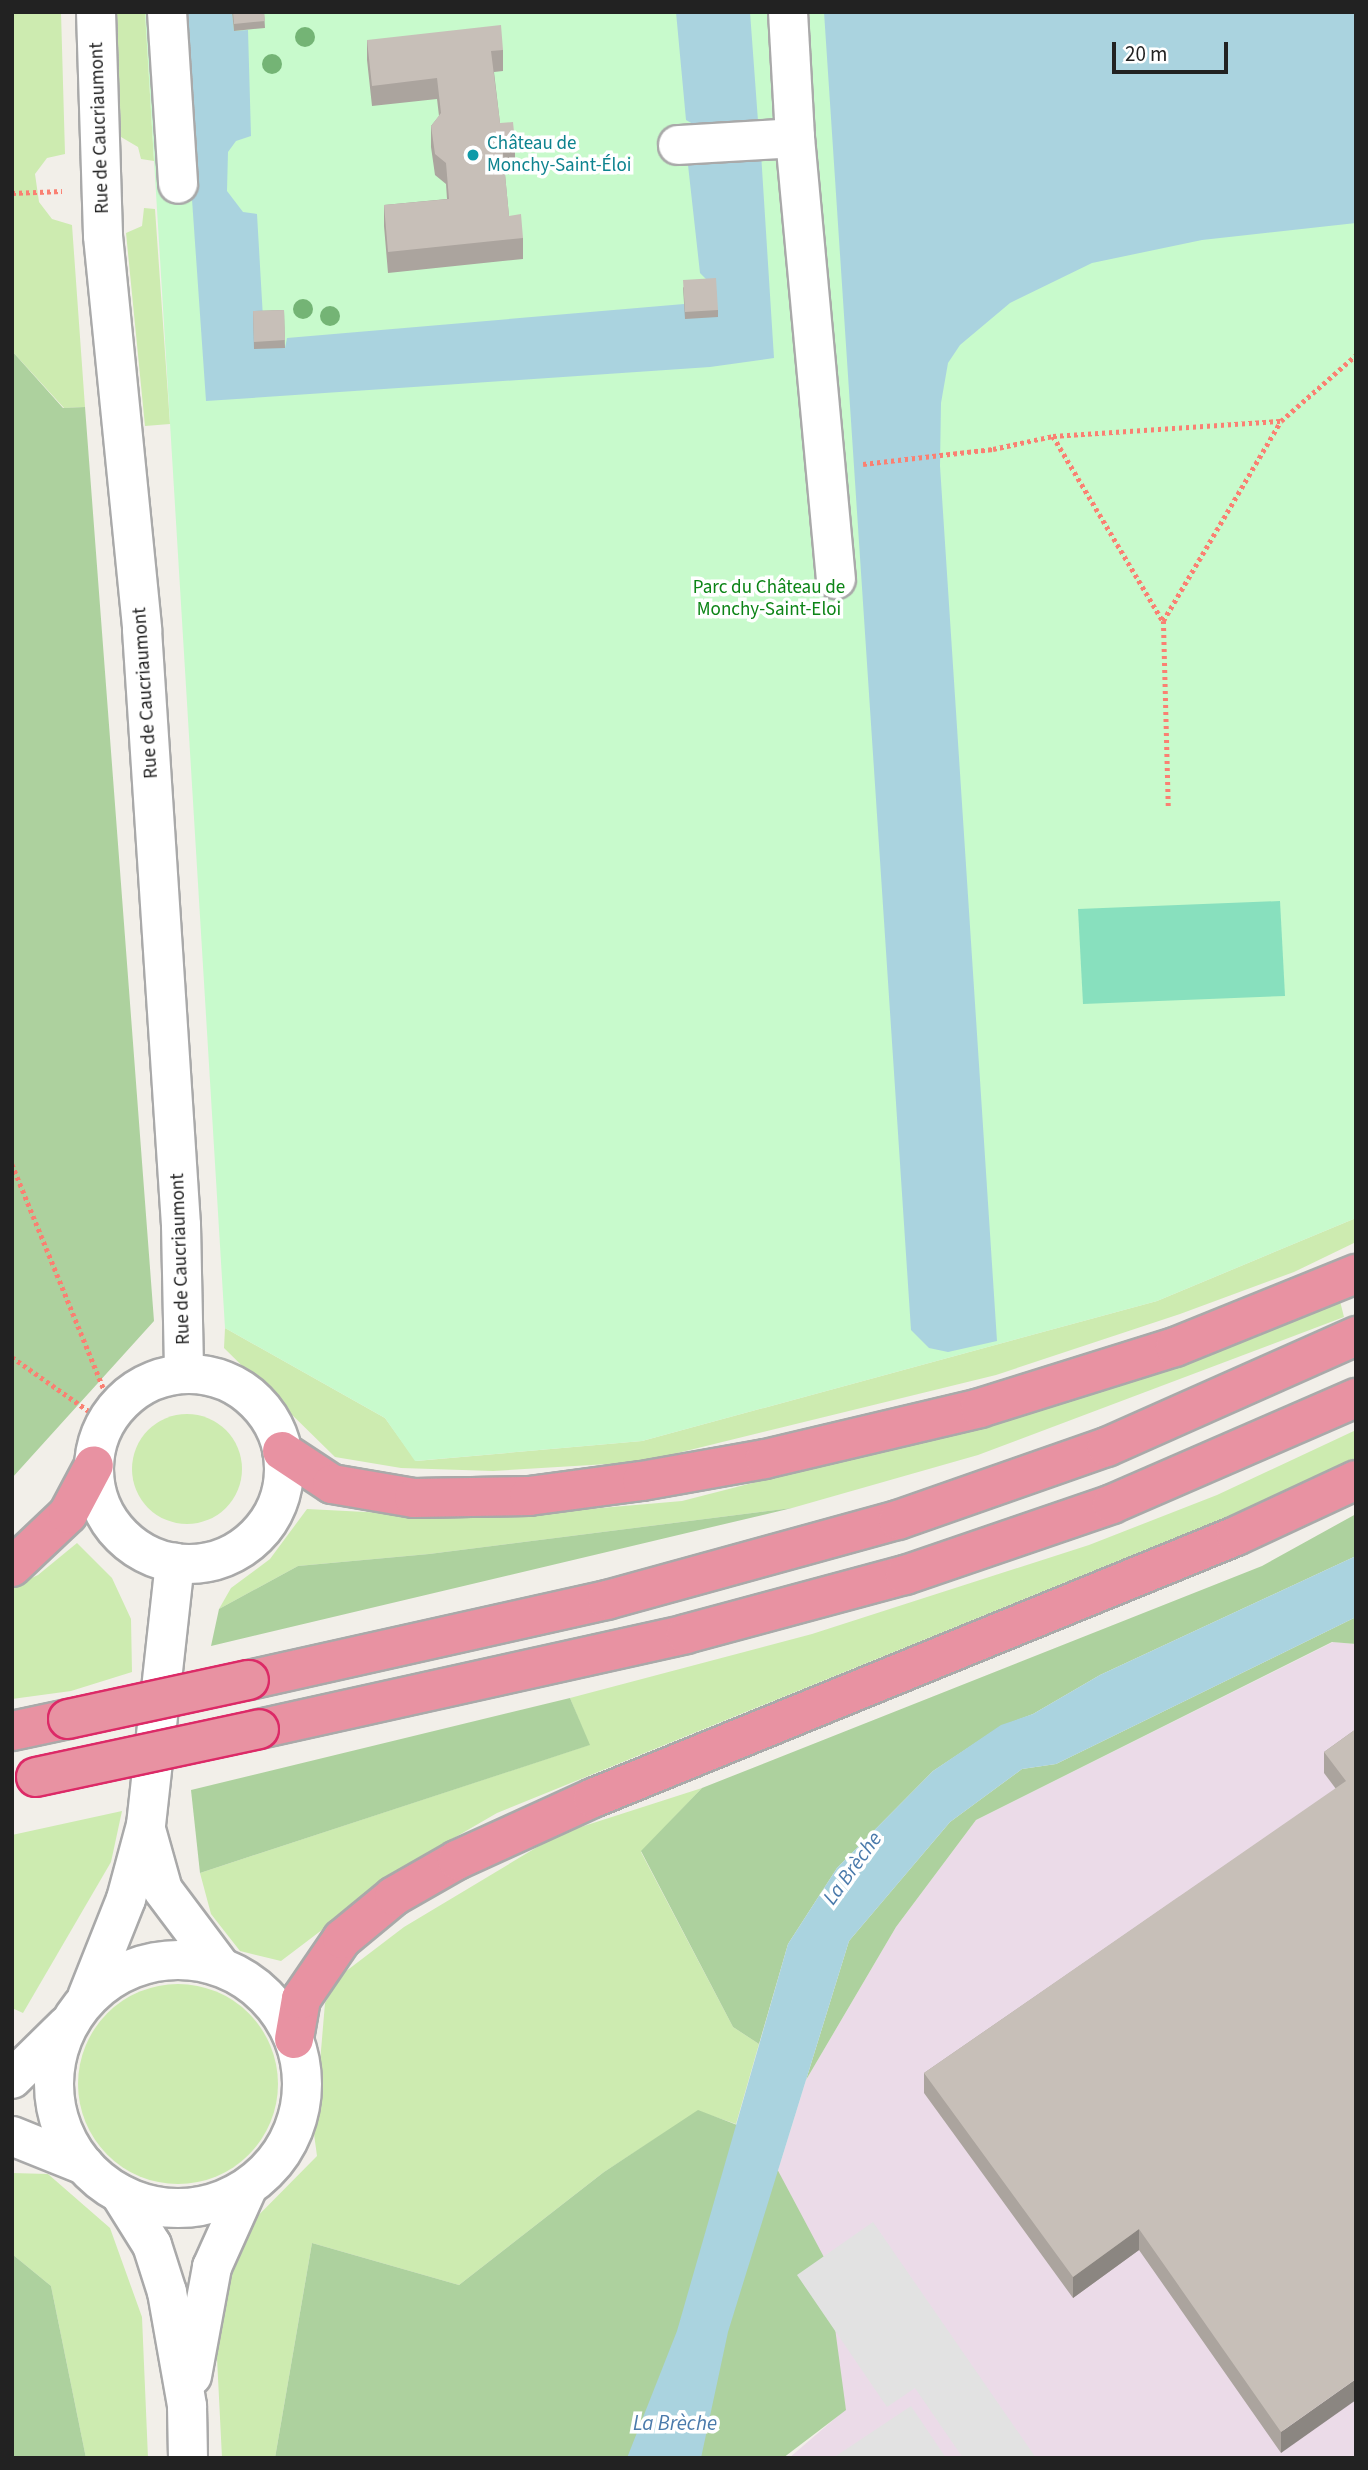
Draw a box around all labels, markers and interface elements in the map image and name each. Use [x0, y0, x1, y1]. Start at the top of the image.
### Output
scale bar [1116, 28, 1232, 72]
text: 20 m [1125, 39, 1167, 69]
street label: Rue de Caucriaumont [86, 42, 114, 214]
place label: Château de Monchy-Saint-Éloi [487, 133, 631, 177]
marker: Château de Monchy-Saint-Éloi [465, 147, 481, 163]
park label: Parc du Château de Monchy-Saint-Eloi [693, 577, 845, 621]
street label: Rue de Caucriaumont [129, 607, 163, 779]
street label: Rue de Caucriaumont [167, 1173, 195, 1345]
water label: La Brèche [817, 1827, 887, 1909]
water label: La Brèche [633, 2410, 717, 2436]

